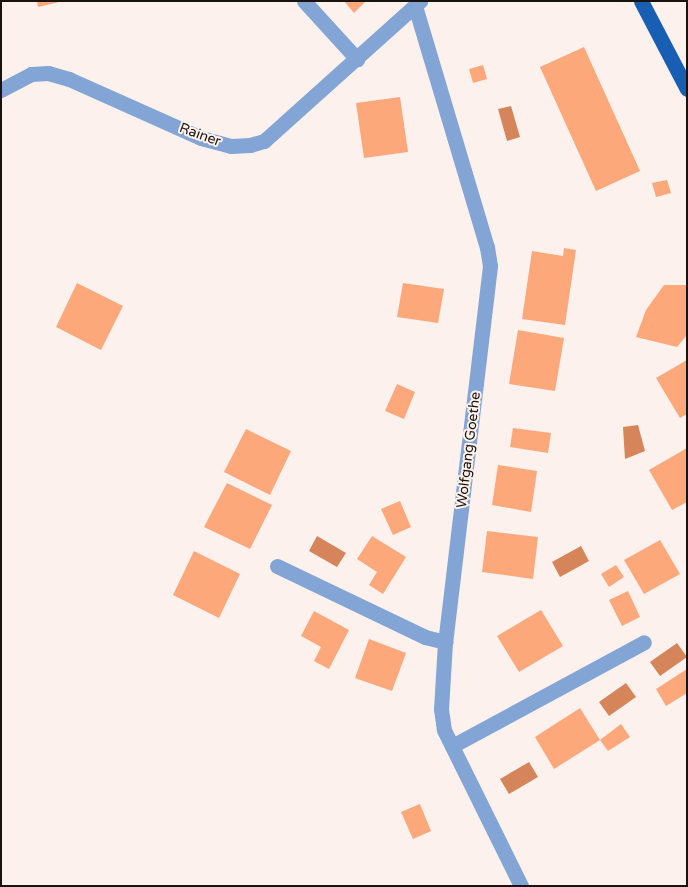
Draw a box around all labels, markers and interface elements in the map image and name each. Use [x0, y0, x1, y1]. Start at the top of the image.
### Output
street label: Rainer [177, 120, 223, 150]
street label: Wolfgang Goethe [454, 391, 484, 509]

